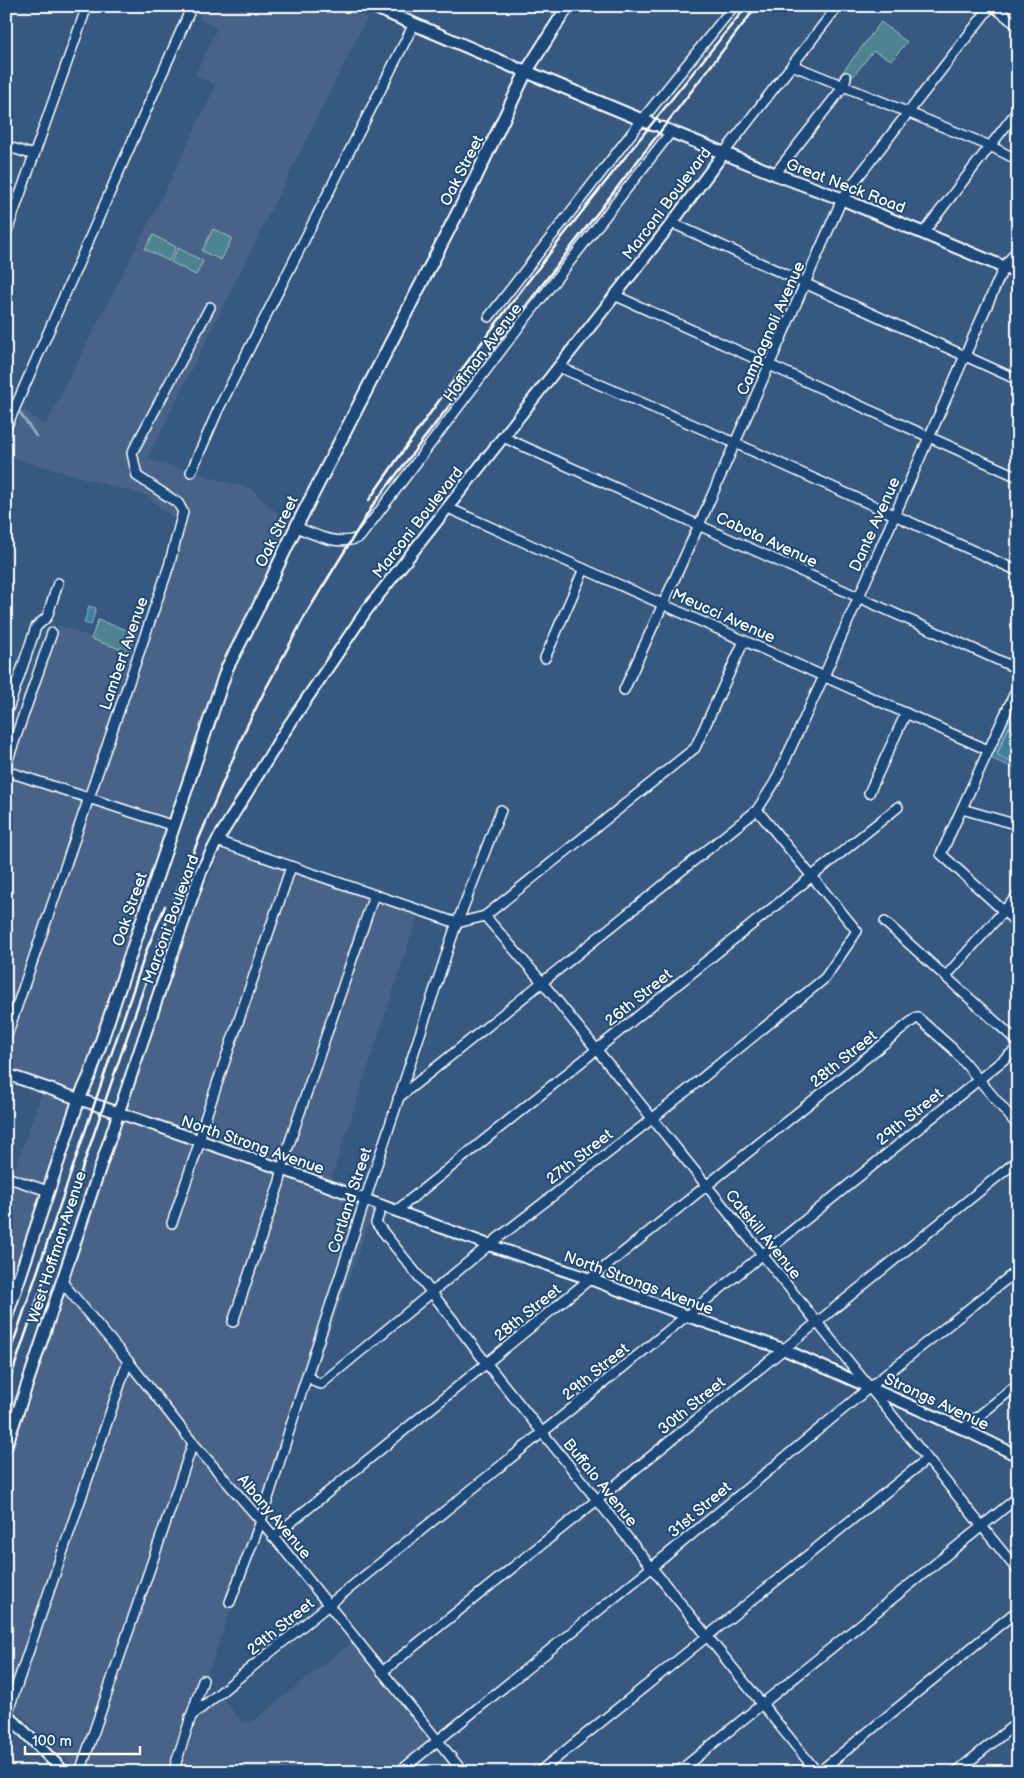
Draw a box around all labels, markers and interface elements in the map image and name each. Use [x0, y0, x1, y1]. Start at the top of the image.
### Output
street label: Oak Street [436, 132, 488, 209]
street label: Marconi Boulevard [619, 144, 716, 264]
street label: Great Neck Road [783, 155, 908, 218]
street label: Campagnoli Avenue [733, 258, 810, 399]
street label: Hoffman Avenue [440, 299, 527, 406]
street label: Marconi Boulevard [369, 464, 467, 582]
street label: Dante Avenue [846, 474, 905, 575]
street label: Oak Street [252, 493, 303, 570]
street label: Cabota Avenue [713, 509, 821, 572]
street label: Meucci Avenue [669, 585, 778, 648]
street label: Lambert Avenue [96, 594, 153, 713]
street label: Marconi Boulevard [139, 852, 204, 987]
street label: Oak Street [109, 870, 152, 949]
street label: 26th Street [602, 965, 676, 1031]
street label: 28th Street [807, 1026, 881, 1092]
street label: 29th Street [873, 1084, 947, 1150]
street label: North Strong Avenue [178, 1112, 327, 1179]
street label: 27th Street [543, 1125, 617, 1189]
street label: Cortland Street [324, 1145, 376, 1256]
street label: West Hoffman Avenue [24, 1168, 91, 1326]
street label: Catskill Avenue [721, 1186, 805, 1284]
street label: North Strongs Avenue [561, 1247, 717, 1320]
street label: 28th Street [491, 1280, 565, 1346]
street label: 29th Street [559, 1339, 633, 1405]
street label: Strongs Avenue [881, 1370, 992, 1435]
street label: 30th Street [655, 1373, 729, 1439]
street label: Buffalo Avenue [559, 1435, 641, 1531]
street label: Albany Avenue [233, 1471, 315, 1564]
street label: 31st Street [664, 1478, 736, 1542]
street label: 29th Street [244, 1594, 318, 1660]
scale bar [25, 1723, 140, 1755]
text: 100 m [32, 1732, 72, 1751]

